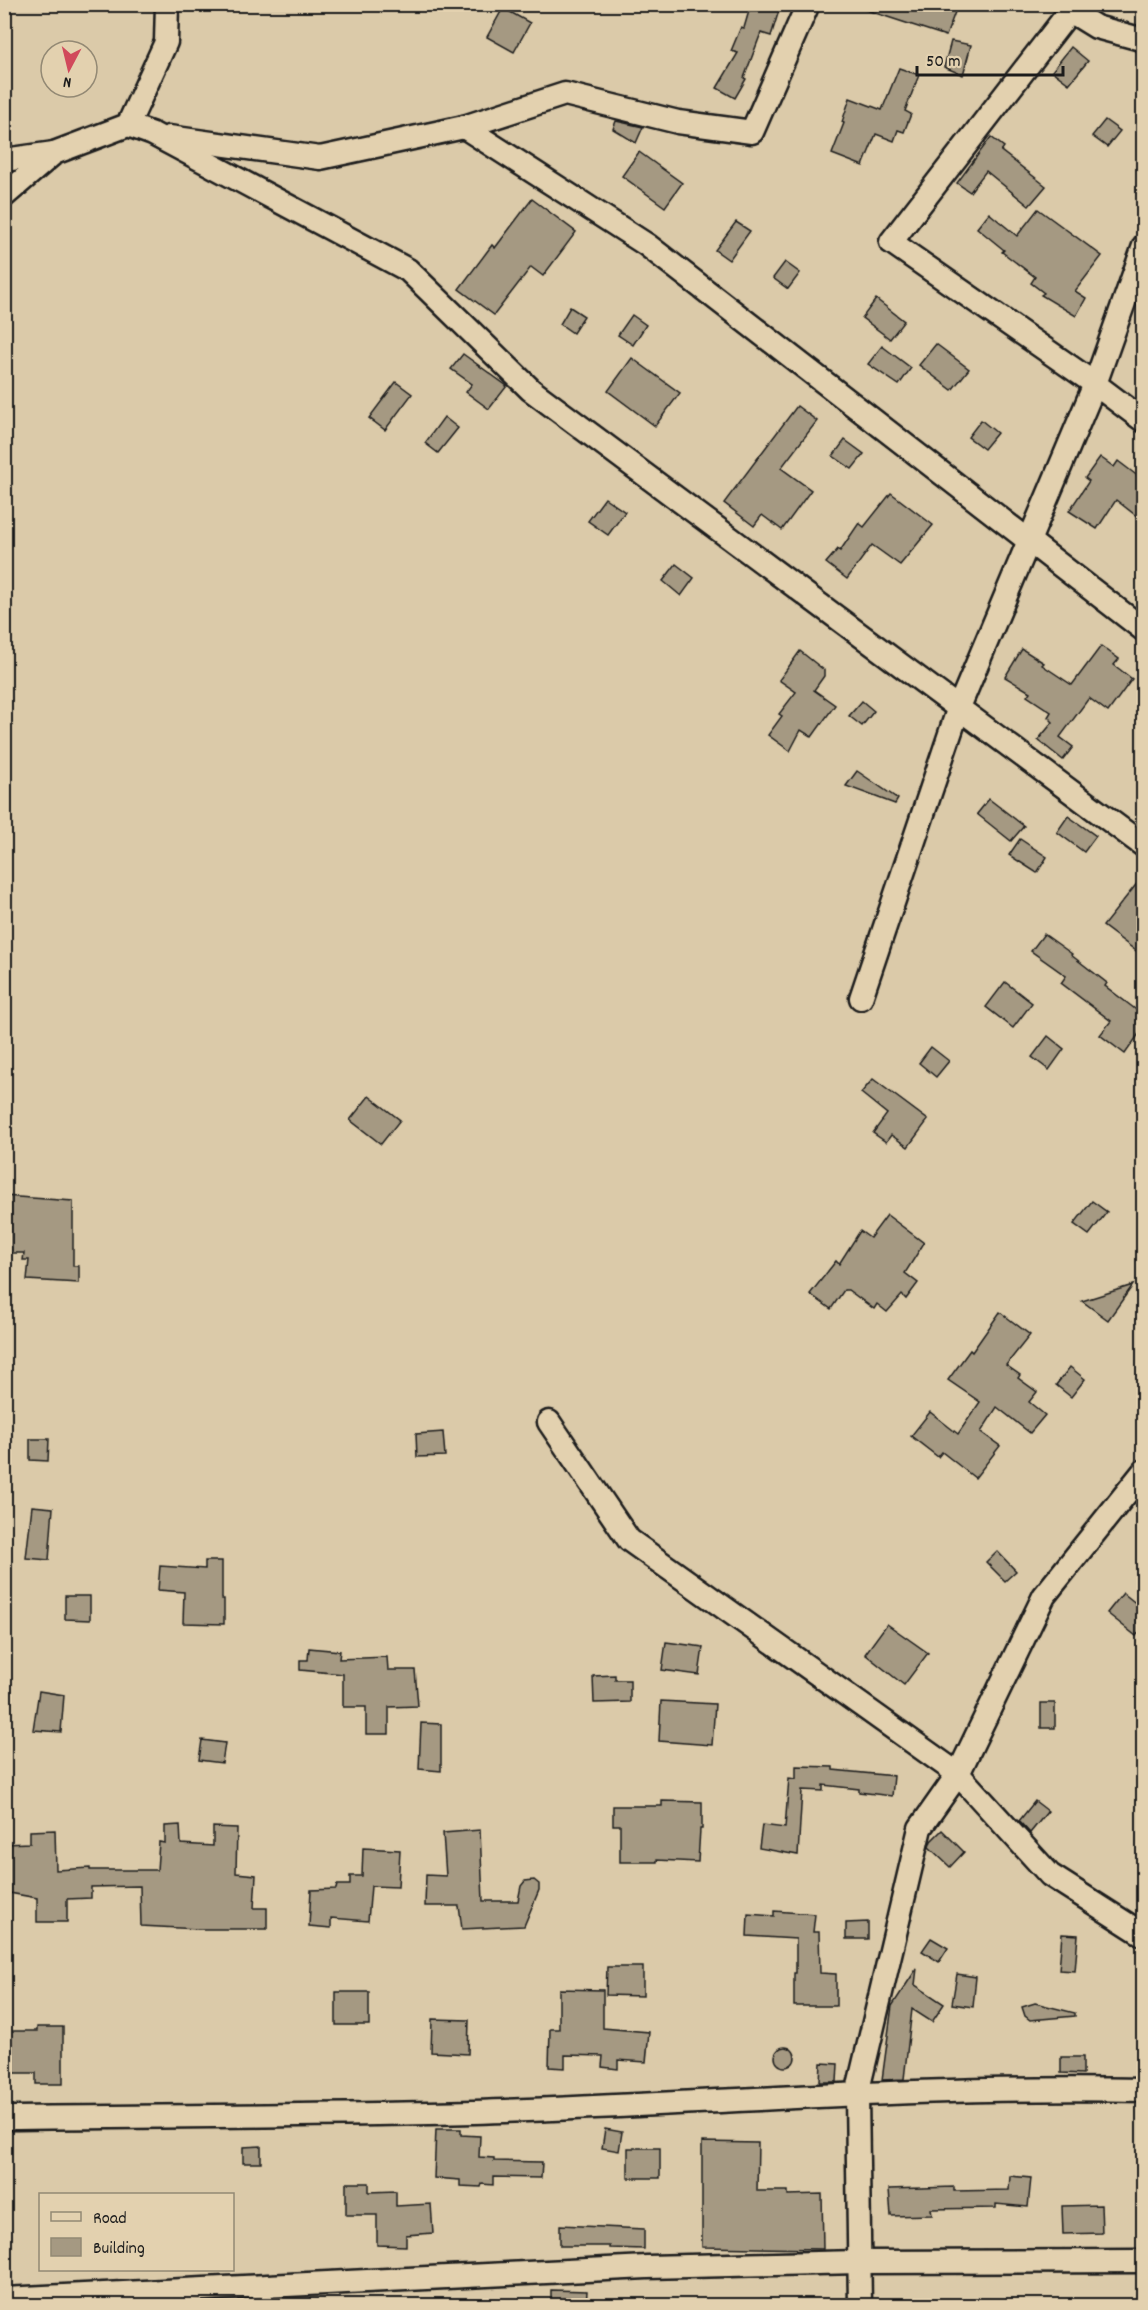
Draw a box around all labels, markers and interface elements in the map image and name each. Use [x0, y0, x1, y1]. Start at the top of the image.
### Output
north arrow [39, 39, 99, 99]
scale bar [917, 39, 1062, 77]
text: 50 m [926, 50, 961, 75]
text: N [62, 69, 73, 93]
legend [39, 2193, 234, 2271]
text: Road [93, 2207, 127, 2232]
text: Building [93, 2237, 145, 2262]

